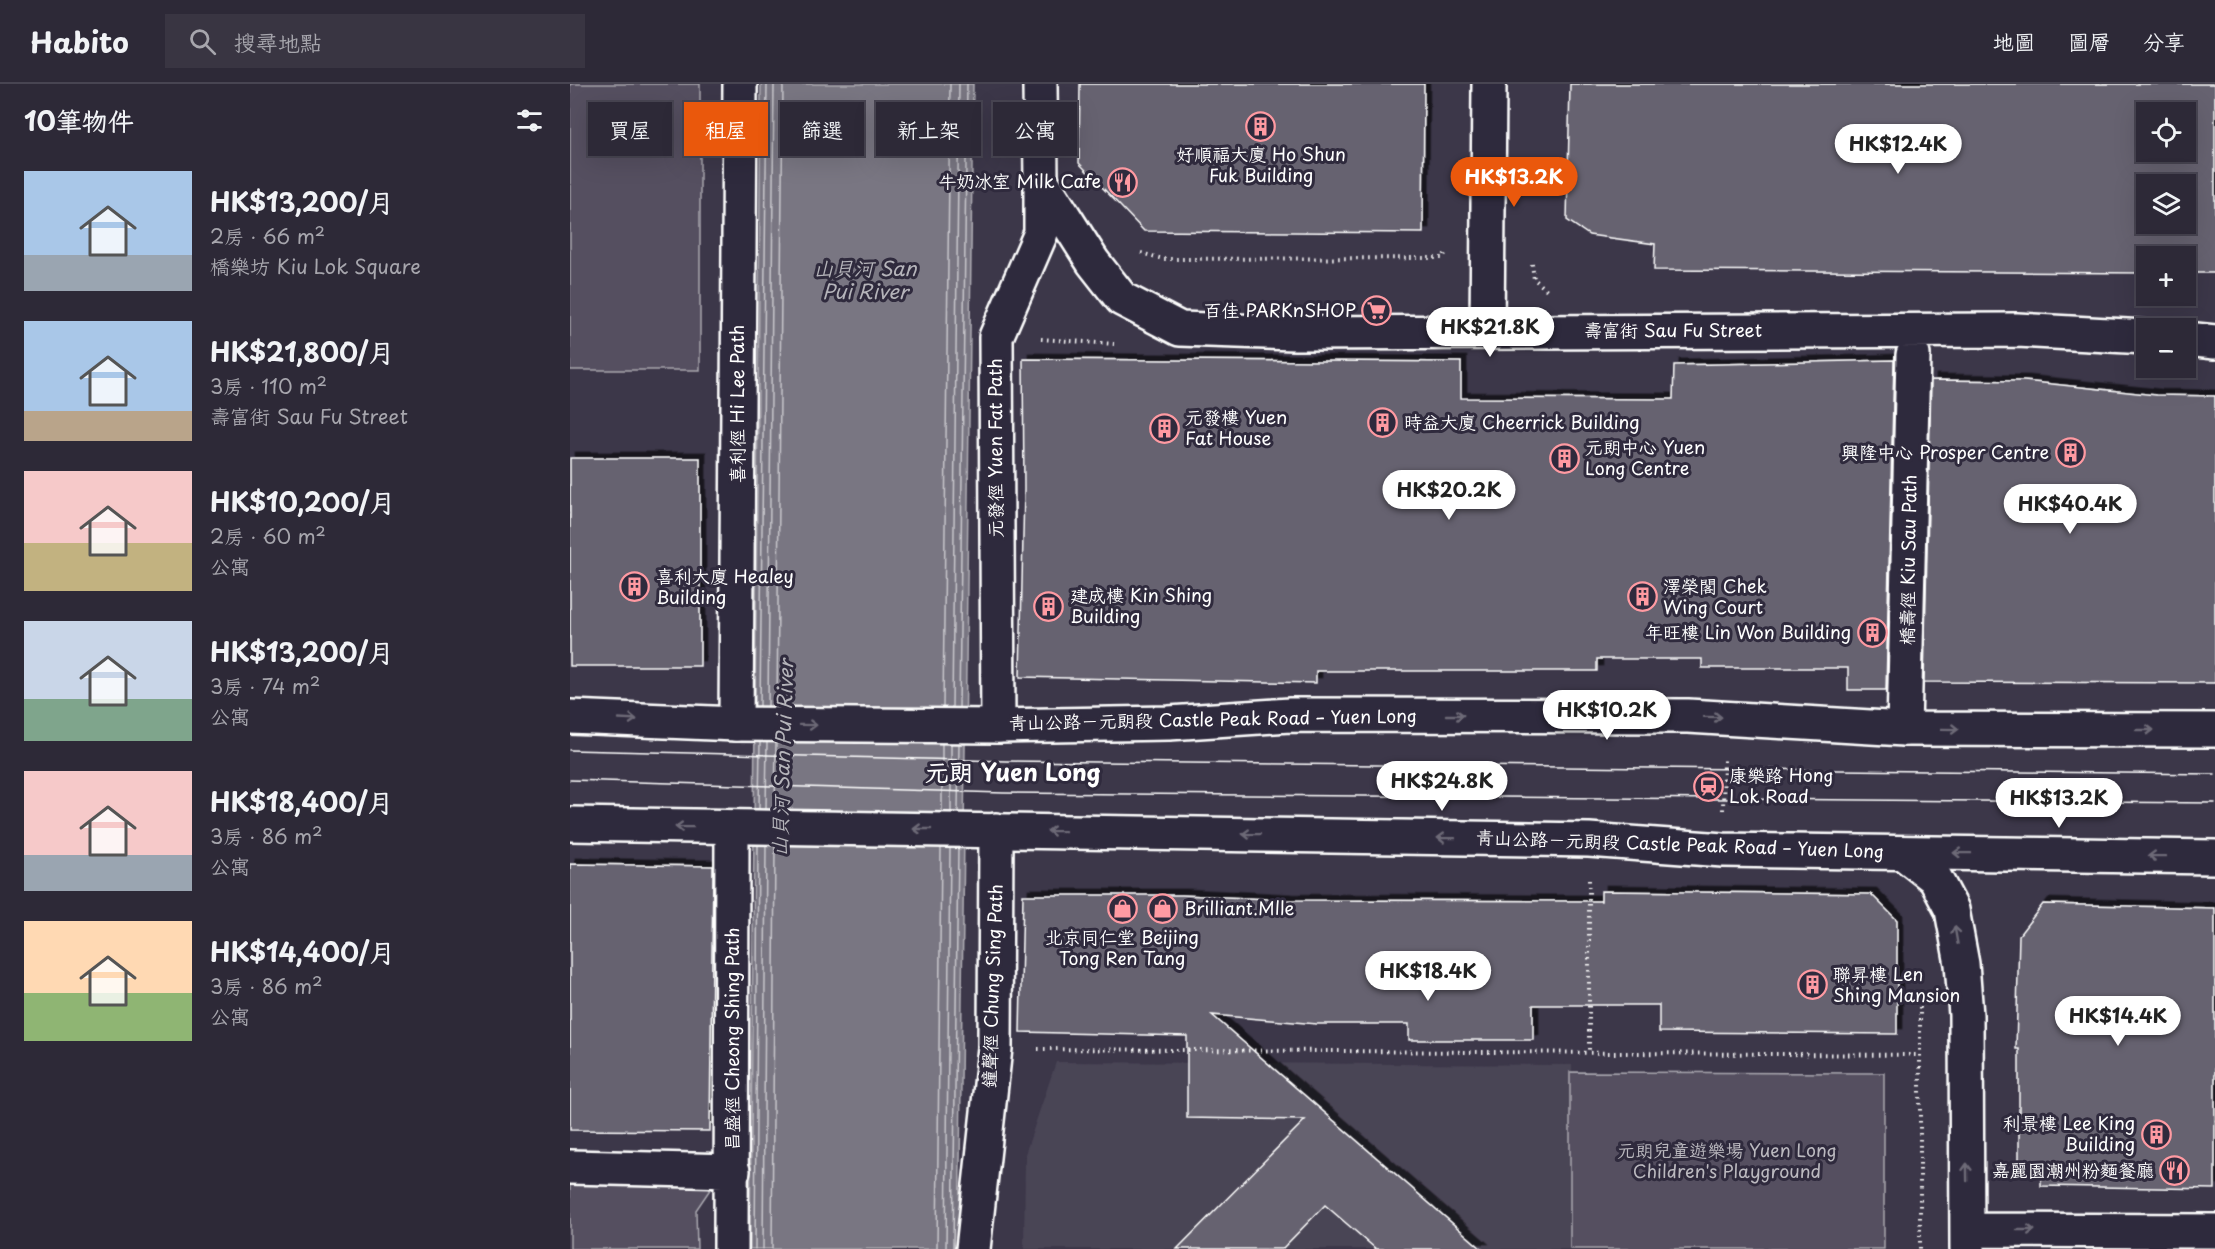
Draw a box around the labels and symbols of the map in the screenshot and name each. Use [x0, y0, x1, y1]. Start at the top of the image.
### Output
building icon: 好順福大廈 Ho Shun Fuk Building [1245, 110, 1277, 142]
pin: HK$12.4K [1836, 124, 1960, 175]
place label: 好順福大廈 Ho Shun Fuk Building [1176, 140, 1346, 188]
pin: HK$13.2K [1452, 157, 1576, 208]
restaurant icon: 牛奶冰室 Milk Cafe [1106, 166, 1138, 198]
place label: 牛奶冰室 Milk Cafe [939, 167, 1101, 194]
water label: 山貝河 San Pui River [813, 253, 918, 306]
supermarket icon: 百佳 PARKnSHOP [1361, 295, 1393, 327]
place label: 百佳 PARKnSHOP [1204, 296, 1356, 323]
pin: HK$21.8K [1428, 307, 1552, 358]
street label: 壽富街 Sau Fu Street [1584, 316, 1762, 343]
street label: 喜利徑 Hi Lee Path [723, 325, 750, 483]
street label: 元發徑 Yuen Fat Path [981, 358, 1008, 538]
place label: 元發樓 Yuen Fat House [1185, 403, 1287, 451]
building icon: 時益大廈 Cheerrick Building [1367, 407, 1399, 439]
place label: 時益大廈 Cheerrick Building [1404, 408, 1640, 435]
building icon: 元發樓 Yuen Fat House [1148, 412, 1180, 444]
place label: 元朗中心 Yuen Long Centre [1585, 433, 1705, 481]
building icon: 興隆中心 Prosper Centre [2054, 437, 2086, 469]
place label: 興隆中心 Prosper Centre [1841, 438, 2049, 465]
building icon: 元朗中心 Yuen Long Centre [1548, 442, 1580, 474]
pin: HK$20.2K [1387, 470, 1511, 521]
street label: 橋壽徑 Kiu Sau Path [1893, 475, 1922, 645]
pin: HK$40.4K [2008, 484, 2132, 535]
place label: 喜利大廈 Healey Building [656, 562, 794, 610]
building icon: 喜利大廈 Healey Building [619, 571, 651, 603]
place label: 澤榮閣 Chek Wing Court [1663, 572, 1767, 620]
place label: 建成樓 Kin Shing Building [1070, 581, 1212, 629]
building icon: 澤榮閣 Chek Wing Court [1626, 581, 1658, 613]
building icon: 建成樓 Kin Shing Building [1033, 590, 1065, 622]
building icon: 年旺樓 Lin Won Building [1856, 617, 1888, 649]
place label: 年旺樓 Lin Won Building [1645, 618, 1851, 645]
water label: 山貝河 San Pui River [764, 656, 801, 857]
pin: HK$10.2K [1545, 690, 1669, 741]
street label: 青山公路－元朗段 Castle Peak Road – Yuen Long [1009, 701, 1417, 736]
one-way arrow [1445, 709, 1465, 721]
one-way arrow [1703, 711, 1722, 723]
one-way arrow [618, 714, 638, 725]
one-way arrow [797, 719, 817, 731]
one-way arrow [1939, 723, 1959, 735]
one-way arrow [2134, 724, 2154, 736]
district label: 元朗 Yuen Long [925, 753, 1101, 789]
pin: HK$24.8K [1380, 761, 1504, 812]
place label: 康樂路 Hong Lok Road [1729, 761, 1834, 809]
station icon: 康樂路 Hong Lok Road [1692, 770, 1724, 802]
pin: HK$13.2K [1997, 778, 2121, 829]
one-way arrow [675, 821, 695, 833]
one-way arrow [912, 823, 932, 835]
street label: 青山公路－元朗段 Castle Peak Road – Yuen Long [1476, 823, 1885, 864]
one-way arrow [1046, 825, 1066, 837]
one-way arrow [1241, 829, 1261, 840]
one-way arrow [1436, 832, 1456, 843]
one-way arrow [1952, 848, 1972, 859]
one-way arrow [2147, 850, 2167, 862]
street label: 鐘聲徑 Chung Sing Path [974, 884, 1009, 1088]
shop icon: 北京同仁堂 Beijing Tong Ren Tang [1106, 893, 1138, 925]
shop icon: Brilliant.Mlle [1147, 893, 1179, 925]
place label: Brilliant.Mlle [1184, 894, 1294, 921]
place label: 北京同仁堂 Beijing Tong Ren Tang [1045, 923, 1199, 971]
one-way arrow [1951, 926, 1962, 946]
street label: 昌盛徑 Cheong Shing Path [718, 927, 745, 1151]
pin: HK$18.4K [1366, 951, 1490, 1002]
place label: 聯昇樓 Len Shing Mansion [1833, 960, 1960, 1008]
building icon: 聯昇樓 Len Shing Mansion [1796, 969, 1828, 1001]
pin: HK$14.4K [2056, 996, 2180, 1047]
place label: 利景樓 Lee King Building [2003, 1109, 2135, 1157]
building icon: 利景樓 Lee King Building [2140, 1118, 2172, 1150]
park label: 元朗兒童遊樂場 Yuen Long Children's Playground [1617, 1136, 1837, 1184]
restaurant icon: 嘉麗園潮州粉麵餐廳 [2159, 1155, 2191, 1187]
place label: 嘉麗園潮州粉麵餐廳 [1992, 1156, 2154, 1183]
one-way arrow [1961, 1162, 1973, 1182]
one-way arrow [2015, 1224, 2035, 1236]

